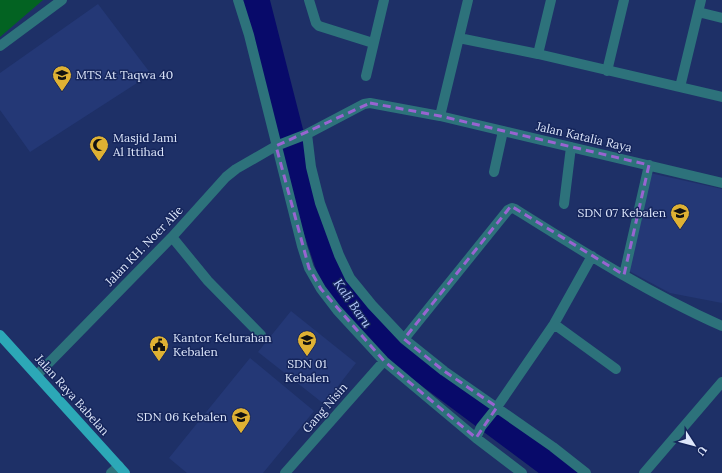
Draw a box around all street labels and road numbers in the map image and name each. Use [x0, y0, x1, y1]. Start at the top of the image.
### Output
street label: Jalan Katalia Raya [534, 118, 633, 155]
street label: Jalan KH. Noer Alie [101, 202, 186, 290]
street label: Jalan Raya Babelan [31, 350, 113, 438]
street label: Gang Nisin [299, 380, 350, 436]

